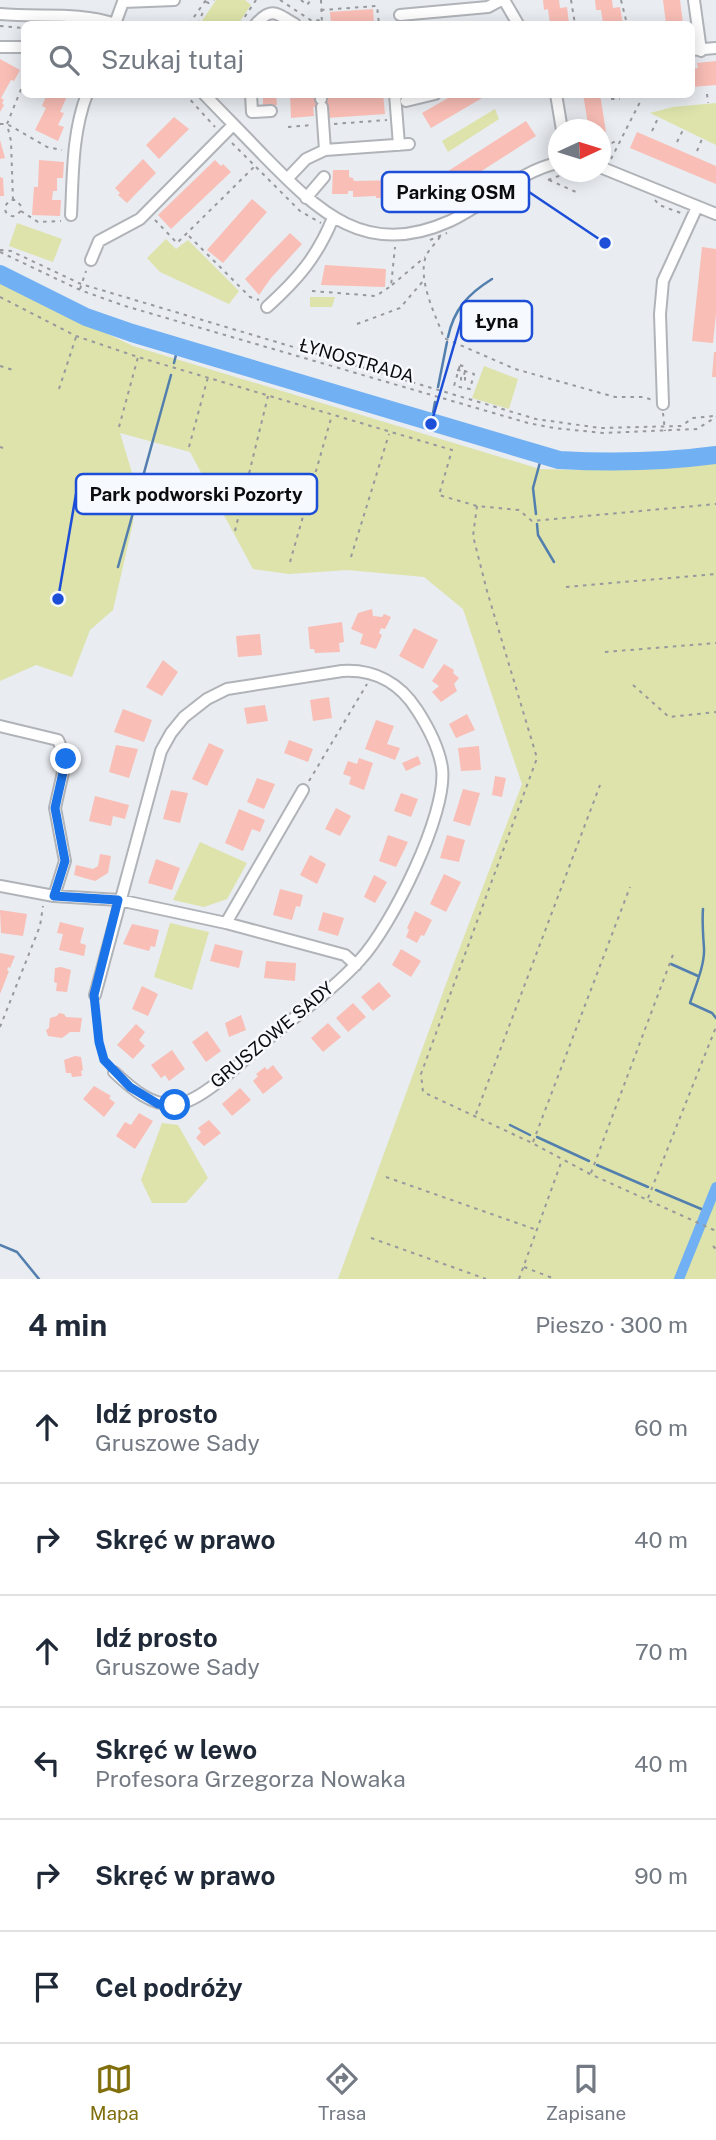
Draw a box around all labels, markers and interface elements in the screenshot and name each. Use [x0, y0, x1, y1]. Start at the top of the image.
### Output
search box [21, 21, 695, 98]
icon: search [45, 41, 83, 79]
text: Szukaj tutaj [101, 44, 244, 75]
north arrow [548, 119, 611, 182]
callout: Parking OSM [382, 172, 529, 212]
text: Parking OSM [396, 181, 516, 203]
callout: Łyna [461, 301, 532, 341]
text: Łyna [476, 310, 518, 332]
street label: ŁYNOSTRADA [297, 334, 417, 387]
callout: Park podworski Pozorty [76, 474, 317, 514]
text: Park podworski Pozorty [89, 483, 303, 505]
route end [50, 743, 81, 774]
street label: GRUSZOWE SADY [206, 977, 337, 1092]
route start [159, 1089, 190, 1120]
text: 4 min [28, 1307, 107, 1343]
text: Pieszo · 300 m [535, 1311, 688, 1338]
text: Idź prosto [95, 1398, 218, 1429]
icon: ahead [28, 1408, 66, 1446]
text: 60 m [634, 1414, 688, 1441]
text: Gruszowe Sady [95, 1429, 260, 1456]
icon: right [28, 1520, 66, 1558]
text: Skręć w prawo [95, 1524, 275, 1555]
text: 40 m [634, 1526, 688, 1553]
text: Idź prosto [95, 1622, 218, 1653]
icon: ahead [28, 1632, 66, 1670]
text: 70 m [635, 1638, 688, 1665]
text: Gruszowe Sady [95, 1653, 260, 1680]
text: Skręć w lewo [95, 1734, 257, 1765]
icon: left [28, 1744, 66, 1782]
text: 40 m [634, 1750, 688, 1777]
text: Profesora Grzegorza Nowaka [95, 1765, 406, 1792]
icon: right [28, 1856, 66, 1894]
text: Skręć w prawo [95, 1860, 275, 1891]
text: 90 m [634, 1862, 688, 1889]
icon: arrive [28, 1968, 66, 2006]
text: Cel podróży [95, 1972, 243, 2003]
tab: Mapa [90, 2060, 139, 2124]
tab: Trasa [318, 2060, 366, 2124]
tab: Zapisane [546, 2060, 626, 2124]

